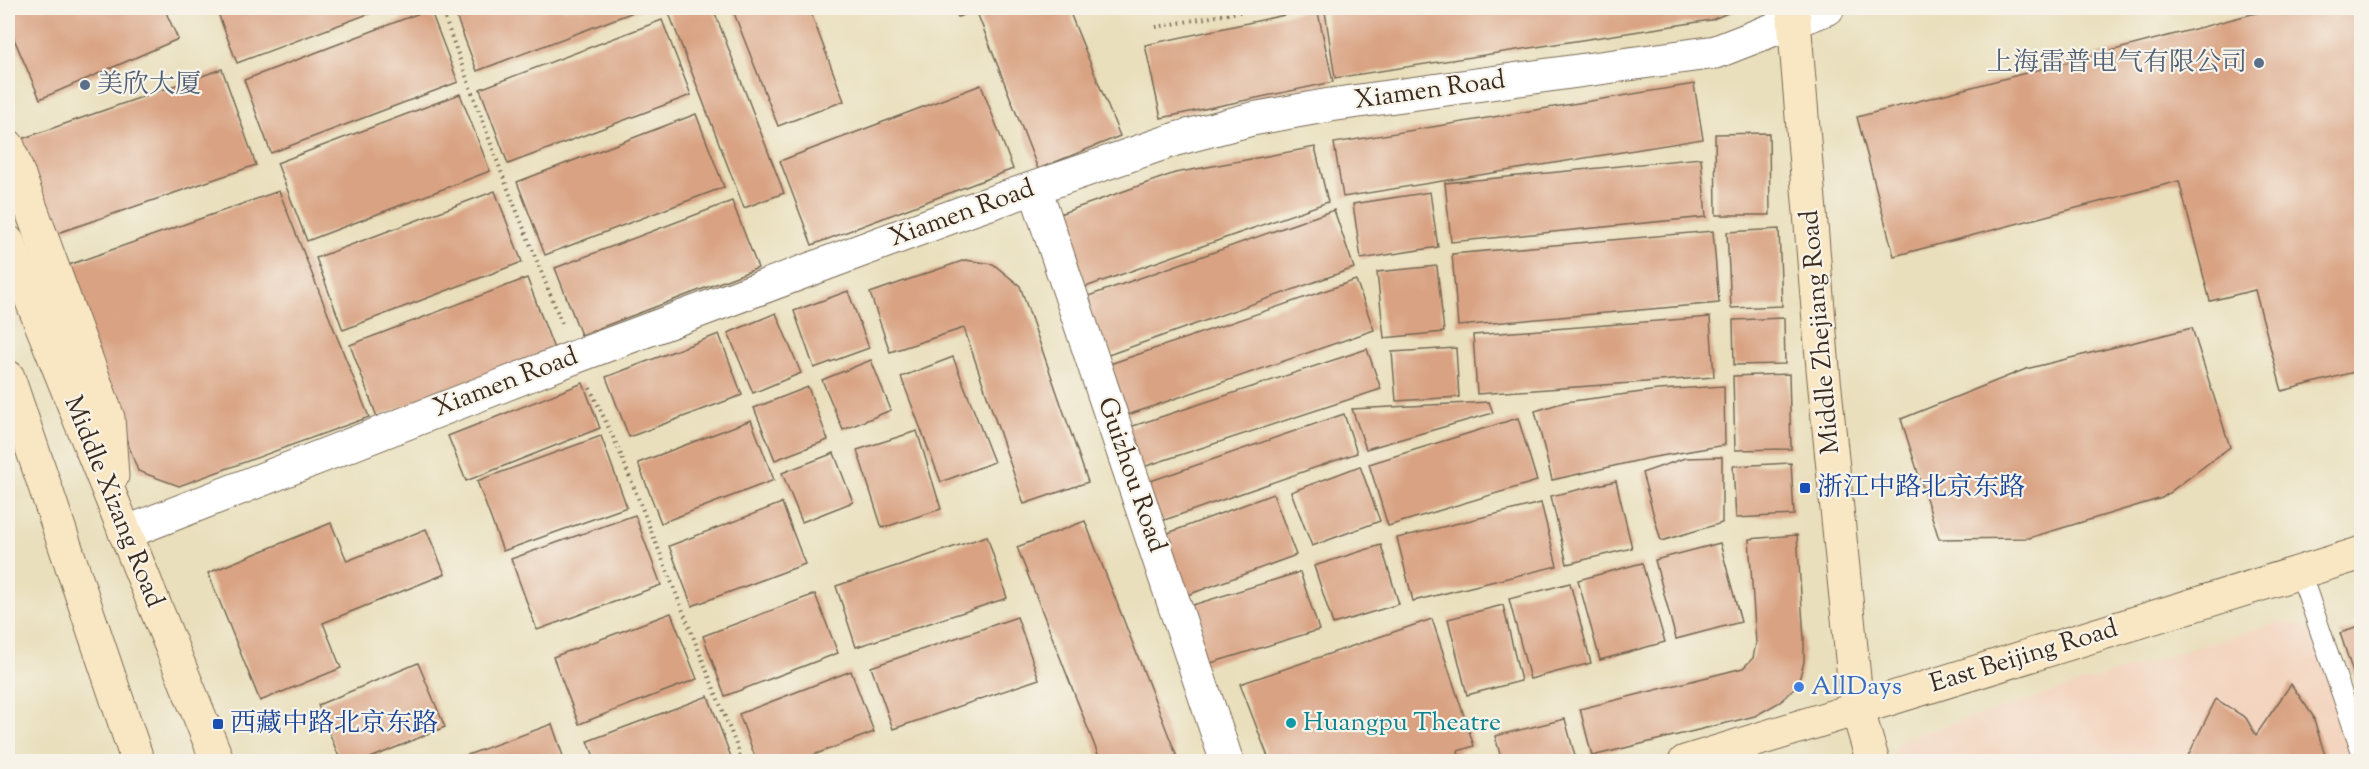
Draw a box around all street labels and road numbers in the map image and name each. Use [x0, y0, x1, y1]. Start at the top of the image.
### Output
street label: Xiamen Road [1352, 62, 1508, 120]
street label: Xiamen Road [884, 171, 1040, 257]
street label: Middle Zhejiang Road [1792, 208, 1850, 456]
street label: Xiamen Road [429, 338, 584, 427]
street label: Middle Xizang Road [54, 391, 172, 614]
street label: Guizhou Road [1087, 393, 1175, 558]
street label: East Beijing Road [1926, 611, 2123, 703]

